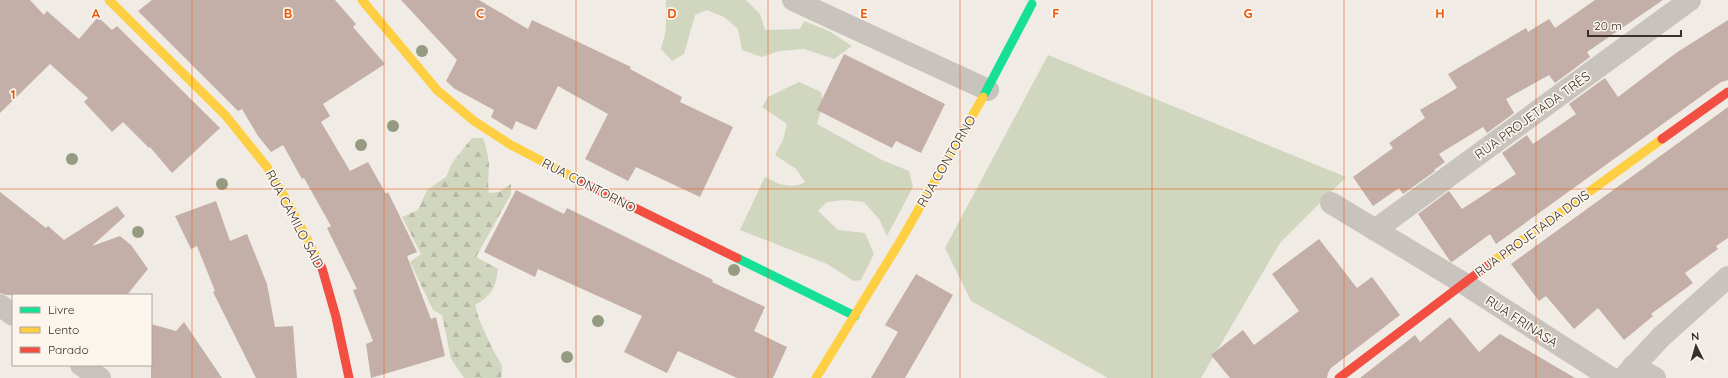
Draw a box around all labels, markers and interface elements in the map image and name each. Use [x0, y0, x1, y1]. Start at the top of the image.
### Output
text: A [92, 5, 101, 21]
text: B [284, 5, 292, 21]
text: C [476, 5, 484, 21]
text: D [667, 5, 677, 21]
text: E [860, 5, 868, 21]
text: F [1052, 5, 1060, 21]
text: G [1243, 5, 1253, 21]
text: H [1435, 5, 1445, 21]
scale bar [1588, 12, 1681, 38]
text: 20 m [1594, 18, 1622, 33]
street label: RUA PROJETADA TRÊS [1471, 68, 1593, 162]
text: 1 [10, 86, 16, 102]
street label: RUA CONTORNO [913, 112, 979, 210]
street label: RUA CONTORNO [539, 154, 639, 216]
street label: RUA CAMILO SAID [262, 167, 328, 271]
street label: RUA PROJETADA DOIS [1472, 186, 1592, 280]
street label: RUA FRINASA [1483, 292, 1562, 351]
legend [12, 294, 152, 366]
text: Livre [48, 302, 75, 317]
text: Lento [48, 322, 79, 337]
north arrow [1676, 326, 1716, 366]
text: N [1690, 329, 1700, 343]
text: Parado [48, 342, 89, 357]

